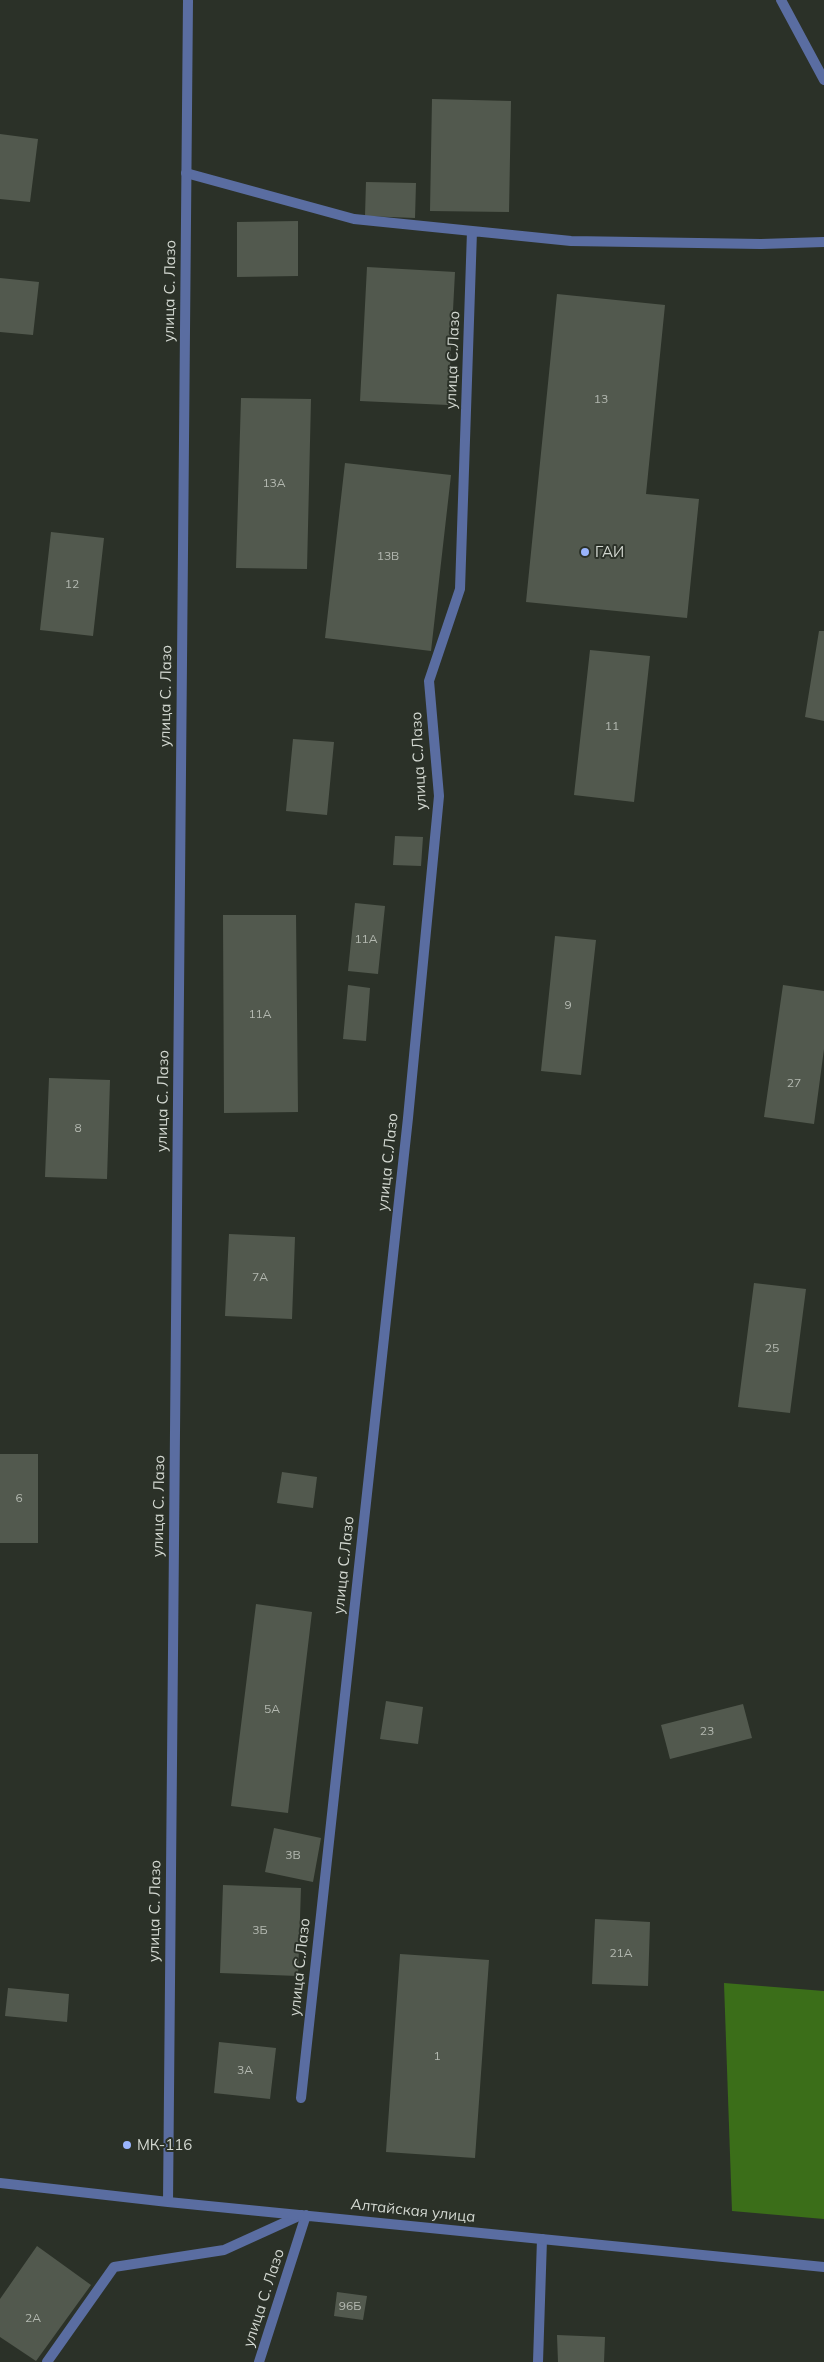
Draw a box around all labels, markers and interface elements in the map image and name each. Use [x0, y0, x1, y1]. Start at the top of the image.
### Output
street label: улица С. Лазо [160, 240, 180, 342]
street label: улица С.Лазо [442, 311, 464, 409]
house number: 13 [594, 392, 608, 406]
house number: 13А [262, 476, 286, 490]
place label: ГАИ [595, 543, 624, 561]
marker: ГАИ [579, 546, 591, 558]
house number: 13В [377, 549, 399, 563]
house number: 12 [65, 577, 79, 591]
street label: улица С. Лазо [156, 645, 176, 747]
street label: улица С.Лазо [407, 711, 431, 811]
house number: 11 [605, 719, 619, 733]
house number: 11А [354, 932, 378, 946]
house number: 9 [564, 998, 572, 1012]
house number: 11А [248, 1007, 272, 1021]
street label: улица С. Лазо [153, 1050, 173, 1152]
house number: 27 [787, 1076, 801, 1090]
street label: улица С.Лазо [374, 1112, 402, 1212]
house number: 8 [74, 1121, 82, 1135]
house number: 7А [252, 1270, 268, 1284]
house number: 25 [765, 1341, 779, 1355]
street label: улица С. Лазо [149, 1455, 169, 1557]
house number: 6 [15, 1491, 23, 1505]
street label: улица С.Лазо [330, 1515, 358, 1615]
house number: 5А [264, 1702, 280, 1716]
house number: 23 [700, 1724, 714, 1738]
house number: 3В [285, 1848, 301, 1862]
street label: улица С. Лазо [145, 1860, 165, 1962]
street label: улица С.Лазо [286, 1917, 314, 2017]
house number: 3Б [252, 1923, 268, 1937]
house number: 21А [609, 1946, 633, 1960]
house number: 1 [433, 2049, 441, 2063]
house number: 3А [237, 2063, 253, 2077]
place label: МК-116 [137, 2136, 192, 2154]
marker: МК-116 [121, 2139, 133, 2151]
street label: Алтайская улица [350, 2195, 476, 2227]
street label: улица С. Лазо [240, 2247, 288, 2349]
house number: 96Б [339, 2299, 361, 2313]
house number: 2А [25, 2311, 41, 2325]

